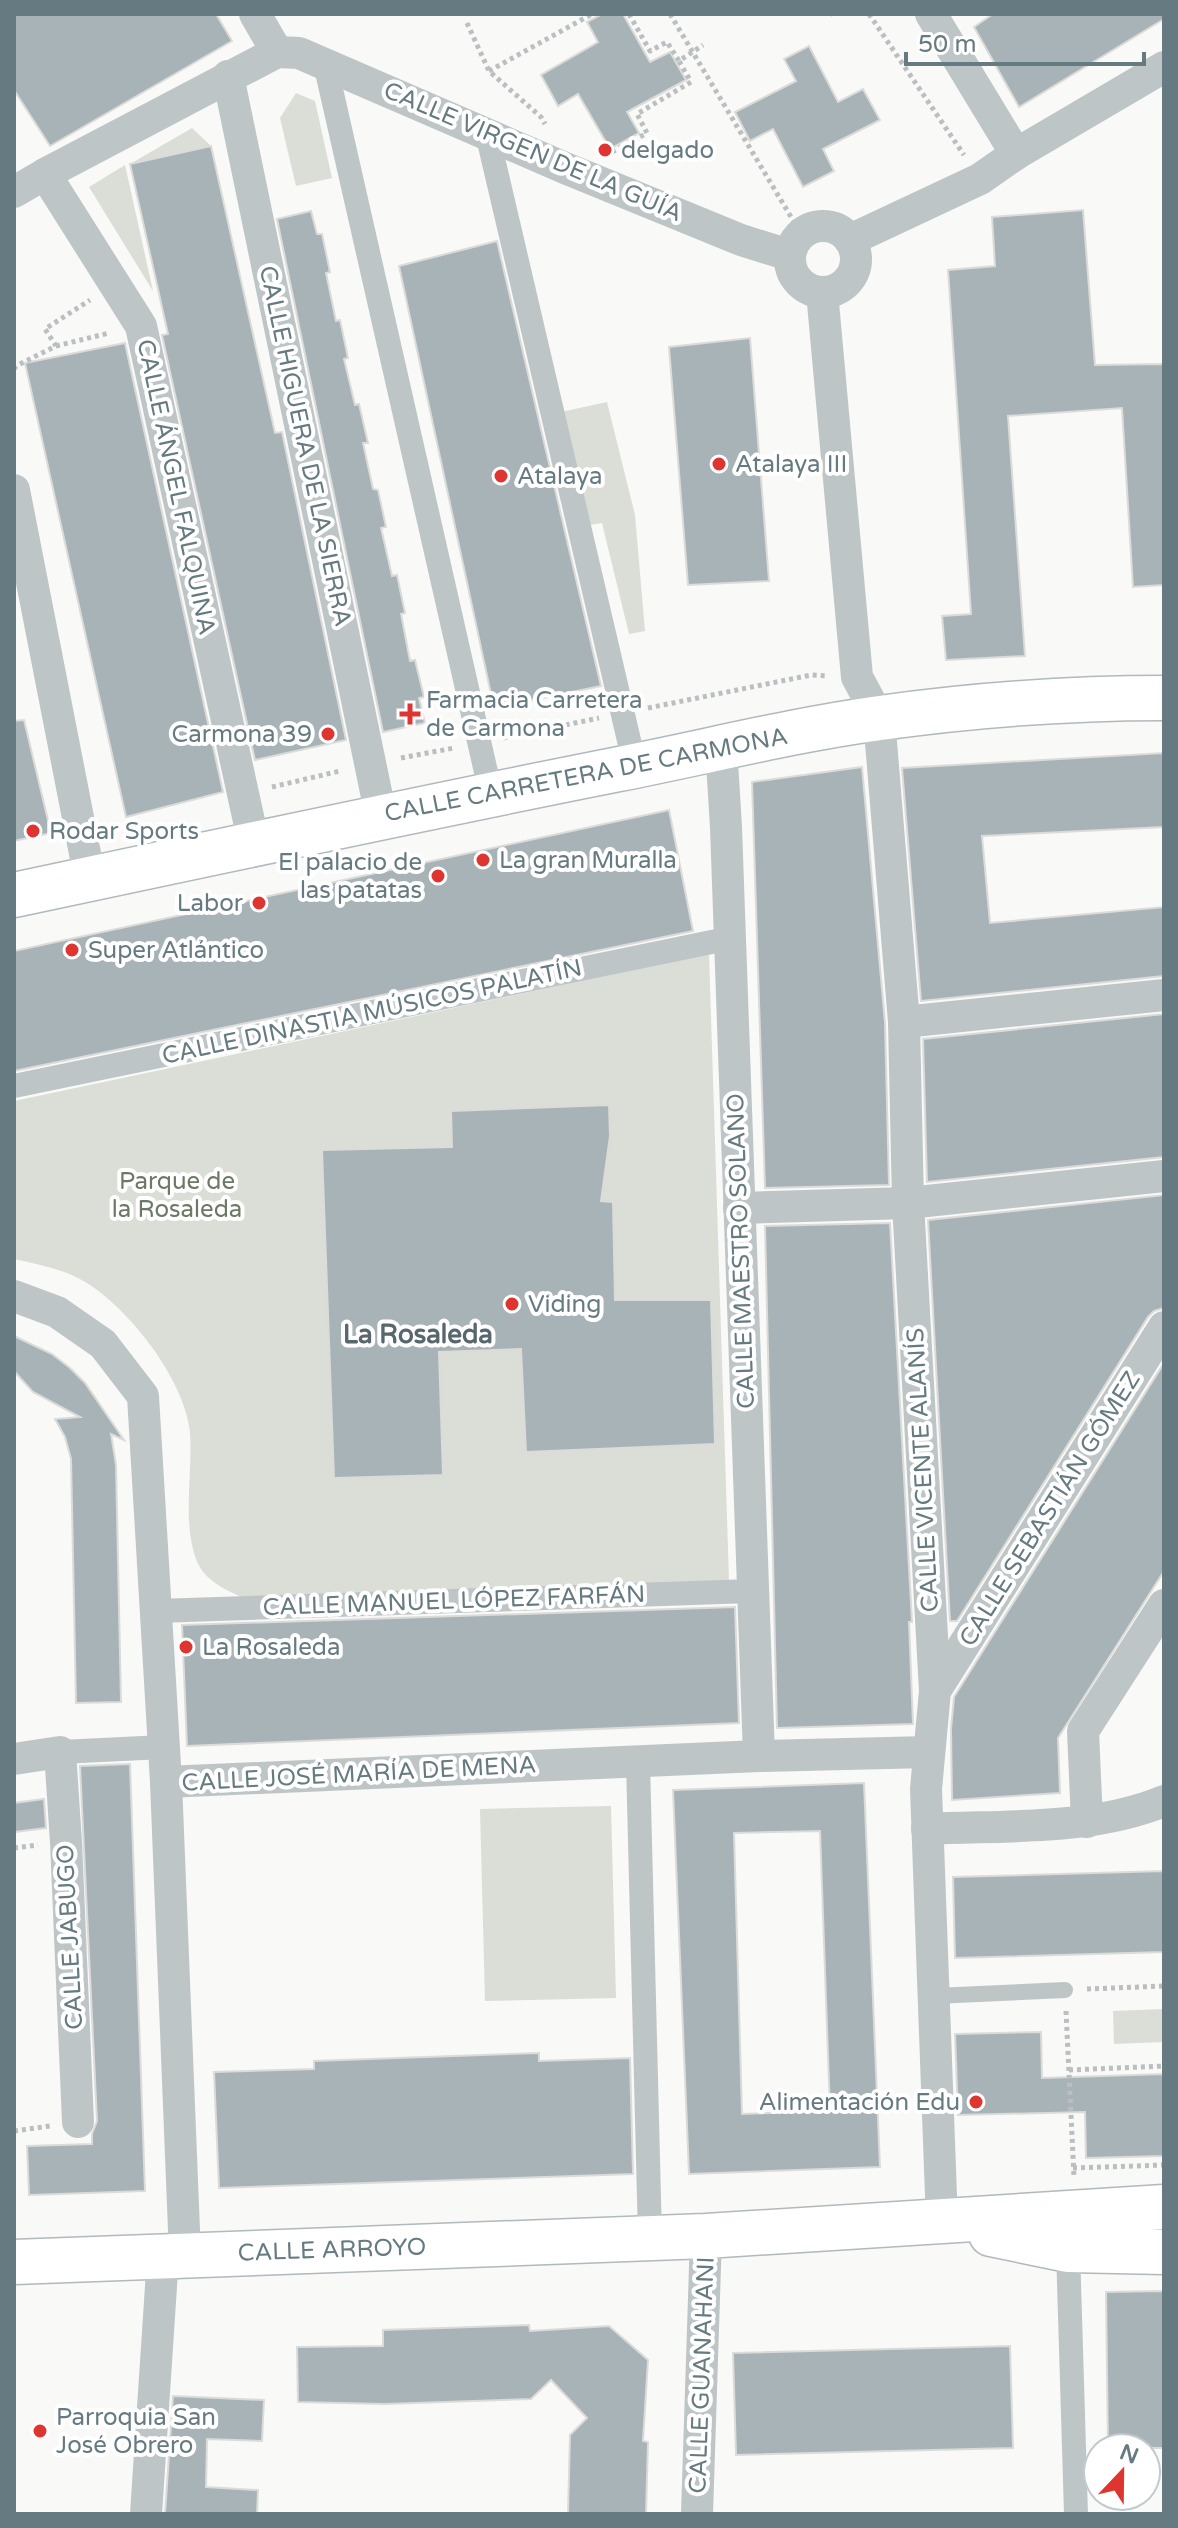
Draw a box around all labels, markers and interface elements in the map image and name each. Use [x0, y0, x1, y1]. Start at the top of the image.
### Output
scale bar [906, 16, 1144, 66]
text: 50 m [918, 30, 976, 59]
street label: CALLE VIRGEN DE LA GUÍA [379, 75, 687, 228]
place label: delgado [621, 136, 714, 165]
marker: delgado [596, 141, 614, 159]
street label: CALLE HIGUERA DE LA SIERRA [253, 263, 357, 629]
street label: CALLE ÁNGEL FALQUINA [130, 336, 222, 637]
place label: Atalaya III [735, 450, 847, 479]
marker: Atalaya III [710, 455, 728, 473]
place label: Atalaya [517, 462, 603, 491]
marker: Atalaya [492, 467, 510, 485]
place label: Farmacia Carretera de Carmona [426, 686, 643, 743]
marker: Farmacia Carretera de Carmona [401, 705, 419, 723]
place label: Carmona 39 [172, 720, 312, 749]
street label: CALLE CARRETERA DE CARMONA [382, 722, 790, 828]
marker: Carmona 39 [319, 725, 337, 743]
place label: Rodar Sports [49, 817, 199, 846]
marker: Rodar Sports [24, 822, 42, 840]
place label: La gran Muralla [499, 846, 677, 875]
place label: El palacio de las patatas [278, 848, 422, 905]
marker: La gran Muralla [474, 851, 492, 869]
marker: El palacio de las patatas [429, 867, 447, 885]
place label: Labor [177, 889, 244, 918]
marker: Labor [250, 894, 268, 912]
place label: Super Atlántico [88, 936, 264, 965]
marker: Super Atlántico [63, 941, 81, 959]
street label: CALLE DINASTIA MÚSICOS PALATÍN [159, 952, 585, 1071]
street label: CALLE MAESTRO SOLANO [721, 1093, 761, 1409]
park label: Parque de la Rosaleda [112, 1167, 242, 1224]
place label: Viding [528, 1290, 601, 1319]
marker: Viding [503, 1295, 521, 1313]
district label: La Rosaleda [343, 1319, 493, 1350]
street label: CALLE VICENTE ALANÍS [900, 1327, 945, 1613]
street label: CALLE SEBASTIÁN GÓMEZ [952, 1366, 1147, 1652]
street label: CALLE MANUEL LÓPEZ FARFÁN [262, 1579, 646, 1622]
place label: La Rosaleda [202, 1633, 340, 1662]
marker: La Rosaleda [177, 1638, 195, 1656]
street label: CALLE JOSÉ MARÍA DE MENA [181, 1749, 537, 1798]
street label: CALLE JABUGO [51, 1844, 89, 2030]
place label: Alimentación Edu [759, 2088, 960, 2117]
marker: Alimentación Edu [967, 2093, 985, 2111]
street label: CALLE ARROYO [237, 2232, 427, 2268]
street label: CALLE GUANAHANI [683, 2256, 721, 2494]
place label: Parroquia San José Obrero [56, 2403, 216, 2460]
marker: Parroquia San José Obrero [31, 2422, 49, 2440]
north arrow [1082, 2432, 1162, 2512]
text: N [1116, 2439, 1142, 2470]

